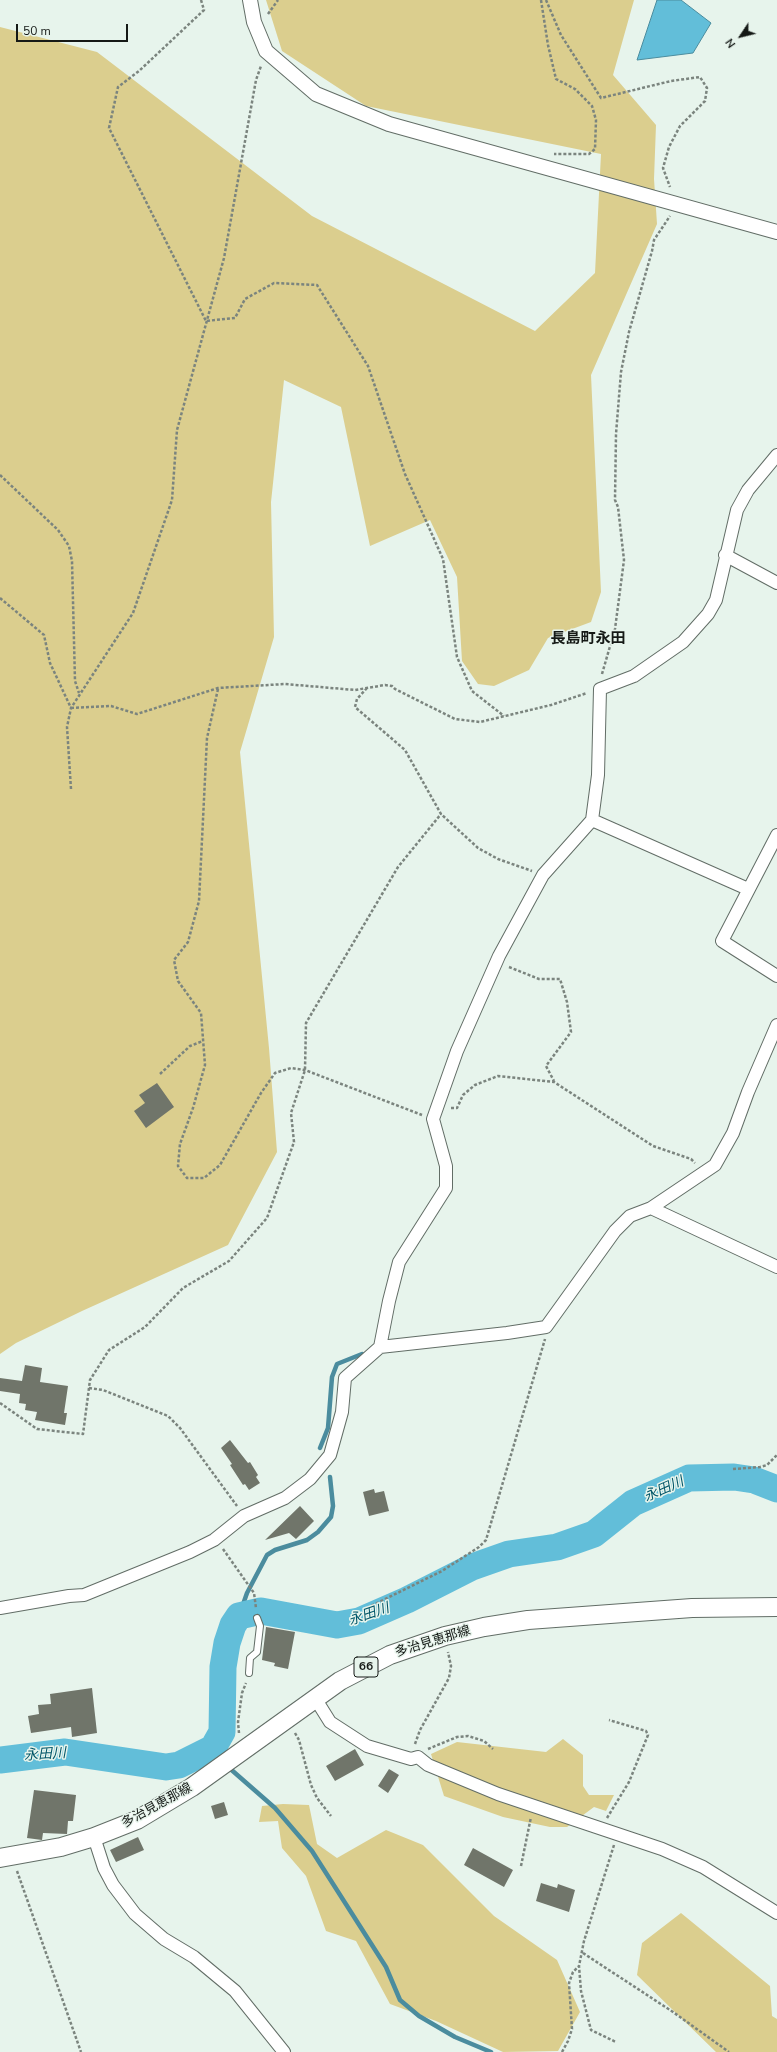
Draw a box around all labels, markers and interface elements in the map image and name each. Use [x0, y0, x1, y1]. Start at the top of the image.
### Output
scale bar [18, 16, 130, 42]
north arrow [721, 16, 761, 56]
text: 50 m [23, 23, 51, 39]
text: N [722, 36, 739, 51]
district label: 長島町永田 [551, 630, 625, 648]
water label: 永田川 [641, 1474, 687, 1506]
water label: 永田川 [346, 1600, 392, 1630]
street label: 多治見恵那線 [393, 1623, 473, 1661]
road number: 66 [354, 1657, 378, 1677]
water label: 永田川 [23, 1745, 67, 1765]
street label: 多治見恵那線 [119, 1780, 195, 1832]

